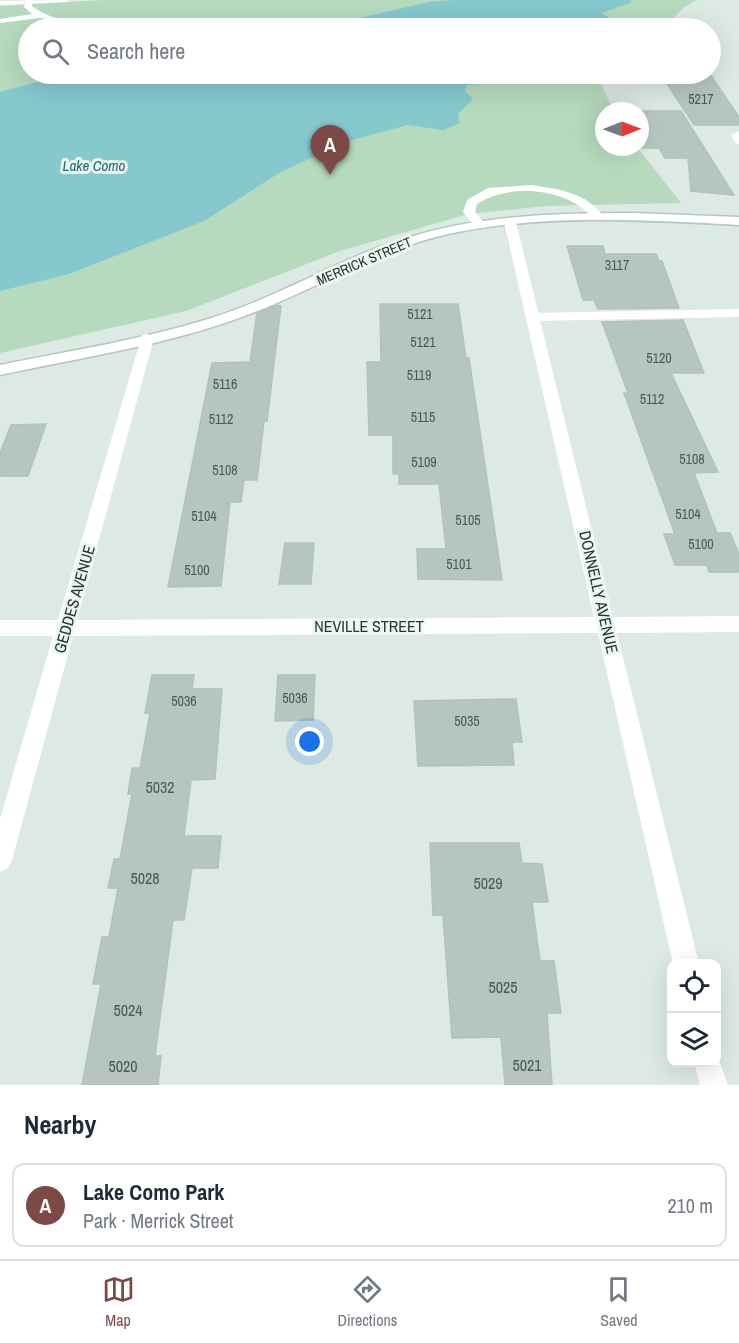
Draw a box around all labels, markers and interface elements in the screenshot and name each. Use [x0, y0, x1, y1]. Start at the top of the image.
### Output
search box [18, 18, 721, 84]
icon: search [39, 35, 72, 68]
text: Search here [87, 36, 185, 66]
house number: 5217 [688, 90, 714, 108]
north arrow [595, 102, 649, 156]
pin: A [310, 126, 350, 175]
water label: Lake Como [63, 155, 126, 176]
street label: MERRICK STREET [314, 233, 414, 289]
house number: 3117 [605, 256, 629, 274]
house number: 5121 [407, 305, 433, 323]
house number: 5121 [410, 333, 436, 351]
house number: 5120 [646, 349, 672, 367]
house number: 5119 [407, 366, 431, 384]
house number: 5116 [213, 375, 237, 393]
house number: 5112 [640, 390, 664, 408]
house number: 5115 [411, 408, 435, 426]
house number: 5112 [209, 410, 233, 428]
house number: 5108 [679, 450, 705, 468]
house number: 5109 [411, 453, 437, 471]
house number: 5108 [212, 461, 238, 479]
house number: 5104 [675, 505, 701, 523]
house number: 5104 [191, 507, 217, 525]
house number: 5105 [455, 511, 481, 529]
street label: DONNELLY AVENUE [574, 528, 624, 656]
house number: 5100 [688, 535, 714, 553]
street label: GEDDES AVENUE [48, 542, 100, 656]
house number: 5101 [446, 555, 472, 573]
house number: 5100 [184, 561, 210, 579]
street label: NEVILLE STREET [314, 615, 424, 637]
house number: 5036 [282, 689, 308, 707]
house number: 5036 [171, 692, 197, 710]
house number: 5035 [454, 712, 480, 730]
your location [295, 727, 324, 756]
house number: 5032 [145, 776, 175, 798]
house number: 5028 [130, 867, 160, 889]
house number: 5029 [473, 872, 503, 894]
map controls [667, 959, 721, 1067]
button: locate [667, 959, 721, 1013]
house number: 5025 [488, 976, 518, 998]
house number: 5024 [113, 999, 143, 1021]
button: layers [667, 1013, 721, 1067]
house number: 5021 [512, 1054, 542, 1076]
house number: 5020 [108, 1055, 138, 1077]
text: Nearby [24, 1107, 96, 1142]
text: Lake Como Park [83, 1177, 224, 1207]
text: A [40, 1192, 51, 1219]
text: 210 m [667, 1192, 713, 1219]
text: Park · Merrick Street [83, 1207, 233, 1234]
tab: Map [102, 1273, 135, 1331]
tab: Directions [338, 1273, 397, 1331]
tab: Saved [600, 1273, 638, 1331]

